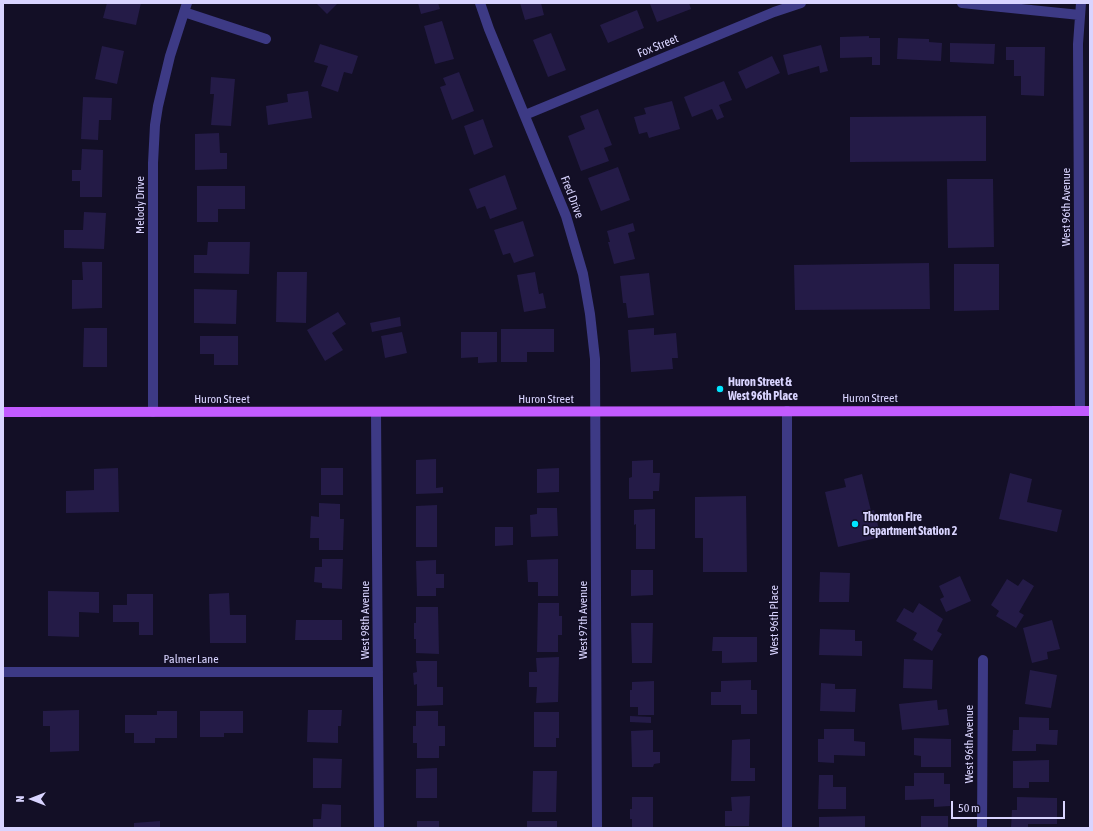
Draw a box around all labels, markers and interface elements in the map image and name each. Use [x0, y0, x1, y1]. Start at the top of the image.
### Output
street label: Fox Street [635, 31, 681, 61]
street label: West 96th Avenue [1059, 168, 1073, 246]
street label: Fred Drive [557, 174, 587, 220]
street label: Melody Drive [133, 176, 147, 234]
place label: Huron Street & West 96th Place [728, 375, 798, 403]
marker: Huron Street & West 96th Place [715, 384, 725, 394]
street label: Huron Street [842, 391, 898, 405]
street label: Huron Street [194, 392, 250, 406]
street label: Huron Street [518, 392, 574, 406]
place label: Thornton Fire Department Station 2 [863, 510, 957, 538]
marker: Thornton Fire Department Station 2 [850, 519, 860, 529]
street label: West 98th Avenue [358, 581, 372, 659]
street label: West 97th Avenue [576, 581, 590, 659]
street label: West 96th Place [767, 585, 781, 655]
street label: Palmer Lane [163, 652, 219, 666]
street label: West 96th Avenue [962, 705, 976, 783]
north arrow [12, 779, 52, 819]
scale bar [953, 793, 1067, 819]
text: N [14, 796, 26, 802]
text: 50 m [958, 801, 980, 815]

